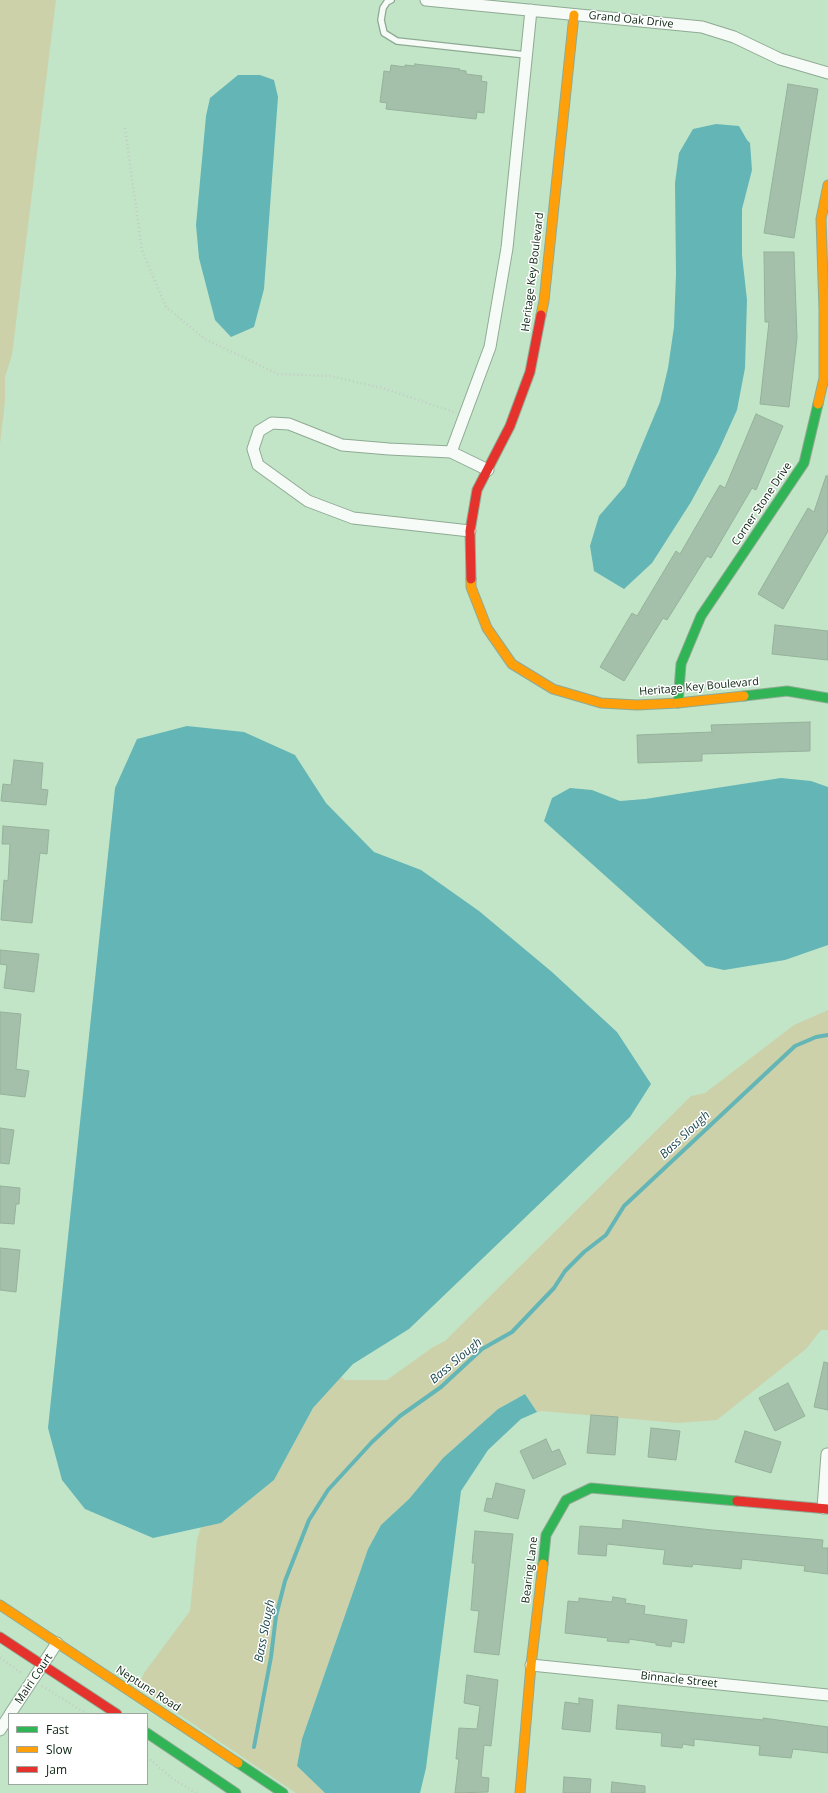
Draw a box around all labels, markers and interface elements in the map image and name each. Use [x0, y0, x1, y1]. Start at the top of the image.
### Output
street label: Grand Oak Drive [588, 9, 674, 31]
street label: Heritage Key Boulevard [519, 212, 547, 332]
street label: Corner Stone Drive [729, 460, 795, 548]
street label: Heritage Key Boulevard [639, 675, 759, 699]
water label: Bass Slough [657, 1108, 713, 1162]
water label: Bass Slough [427, 1335, 485, 1387]
street label: Bearing Lane [519, 1536, 541, 1604]
water label: Bass Slough [252, 1599, 278, 1663]
street label: Mairi Court [12, 1651, 56, 1707]
street label: Neptune Road [113, 1663, 183, 1715]
street label: Binnacle Street [640, 1669, 718, 1691]
legend [8, 1713, 148, 1785]
text: Fast [46, 1721, 69, 1738]
text: Slow [46, 1741, 72, 1758]
text: Jam [46, 1761, 67, 1778]

